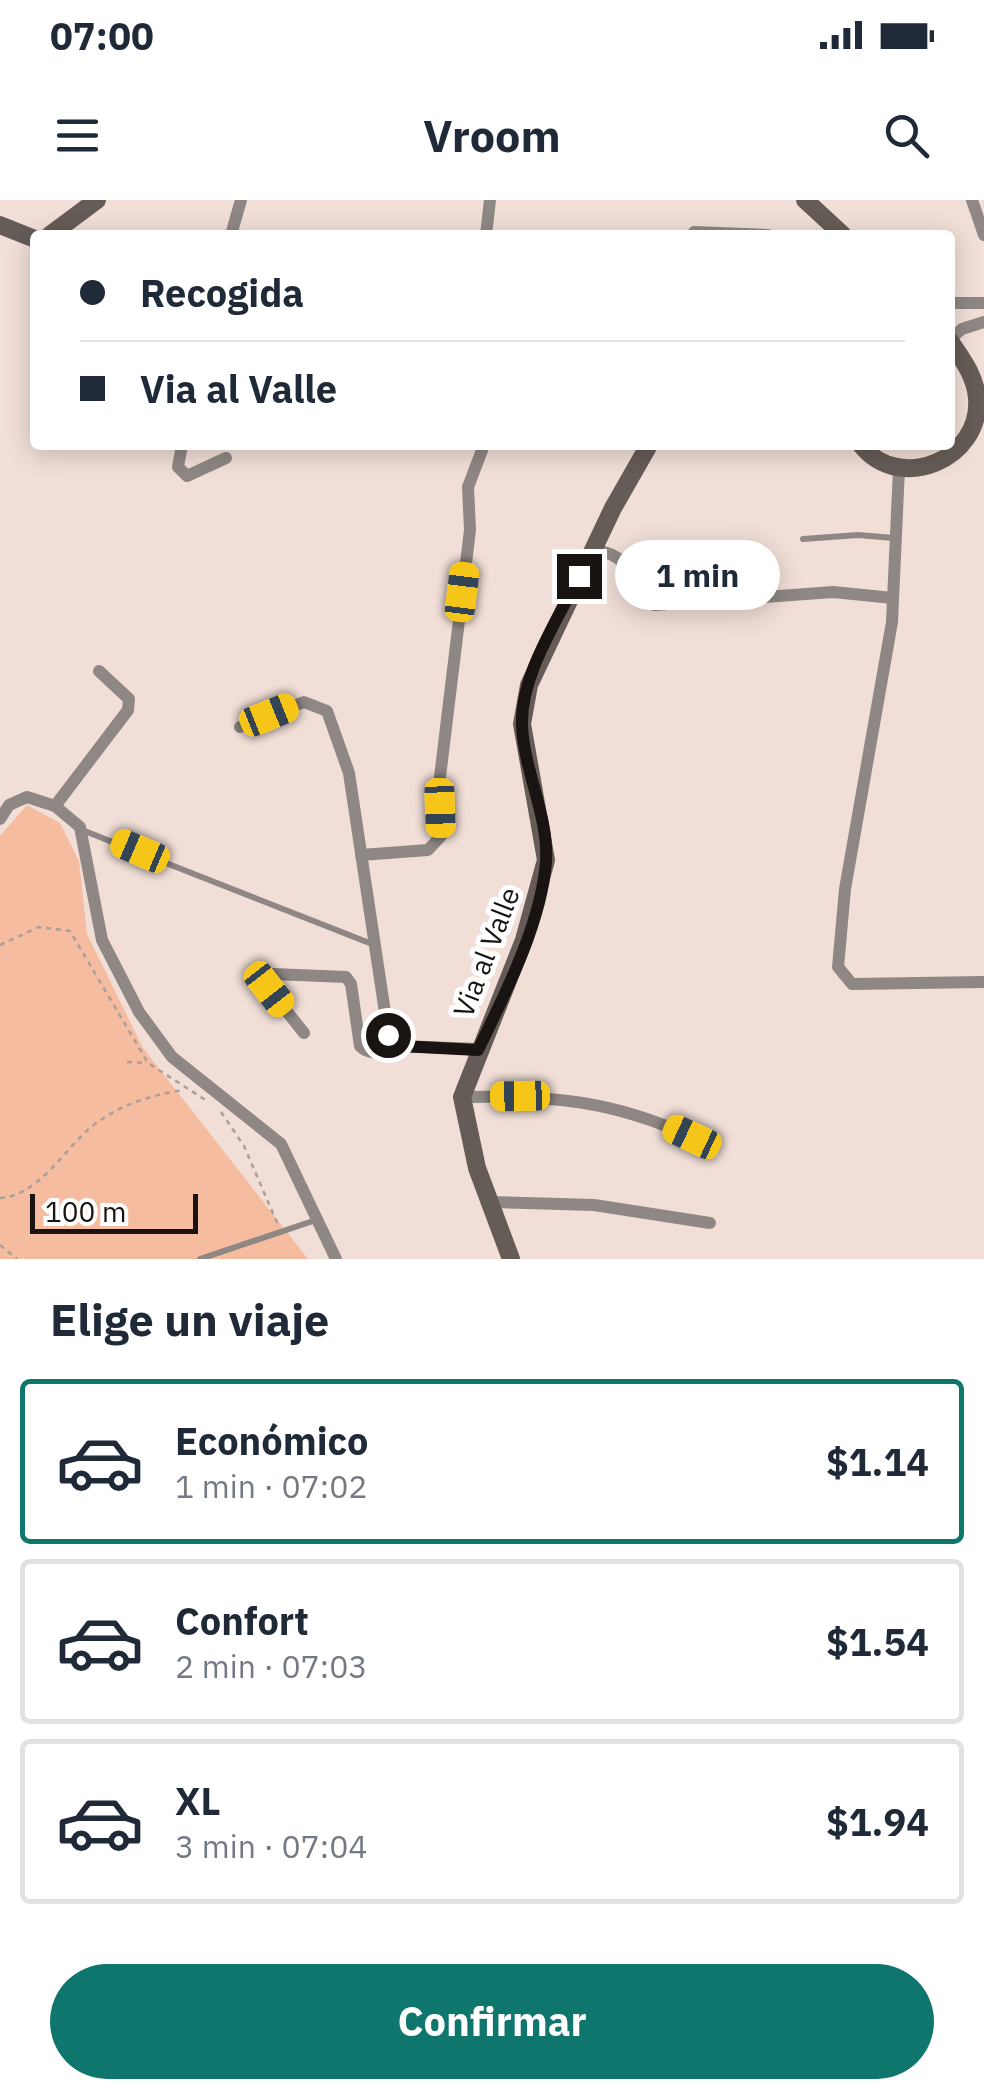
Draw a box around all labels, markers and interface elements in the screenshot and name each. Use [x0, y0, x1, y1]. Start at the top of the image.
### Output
text: 07:00 [50, 11, 154, 60]
text: Vroom [423, 106, 561, 164]
icon: menu [50, 108, 105, 163]
icon: search [879, 108, 934, 163]
text: Recogida [140, 268, 304, 317]
text: Via al Valle [140, 364, 337, 413]
callout: 1 min [614, 541, 779, 611]
route end [557, 554, 602, 599]
text: 1 min [656, 554, 739, 596]
car [443, 560, 481, 624]
car [236, 690, 302, 740]
car [424, 777, 456, 839]
car [107, 825, 173, 877]
street label: Via al Valle [444, 882, 528, 1022]
car [239, 956, 299, 1022]
route start [366, 1013, 411, 1058]
car [490, 1080, 550, 1112]
car [658, 1111, 726, 1163]
scale bar [30, 1189, 198, 1234]
text: 100 m [45, 1193, 126, 1230]
text: Elige un viaje [50, 1290, 329, 1348]
text: Económico [175, 1416, 368, 1465]
icon: car [55, 1417, 145, 1507]
text: $1.14 [826, 1437, 929, 1486]
text: 1 min · 07:02 [175, 1465, 368, 1507]
text: Confort [175, 1596, 309, 1645]
icon: car [55, 1597, 145, 1687]
text: $1.54 [826, 1617, 929, 1666]
text: 2 min · 07:03 [175, 1645, 368, 1687]
text: XL [175, 1776, 221, 1825]
icon: car [55, 1777, 145, 1867]
text: $1.94 [826, 1797, 929, 1846]
text: 3 min · 07:04 [175, 1825, 368, 1867]
button: Confirmar [50, 1964, 934, 2079]

